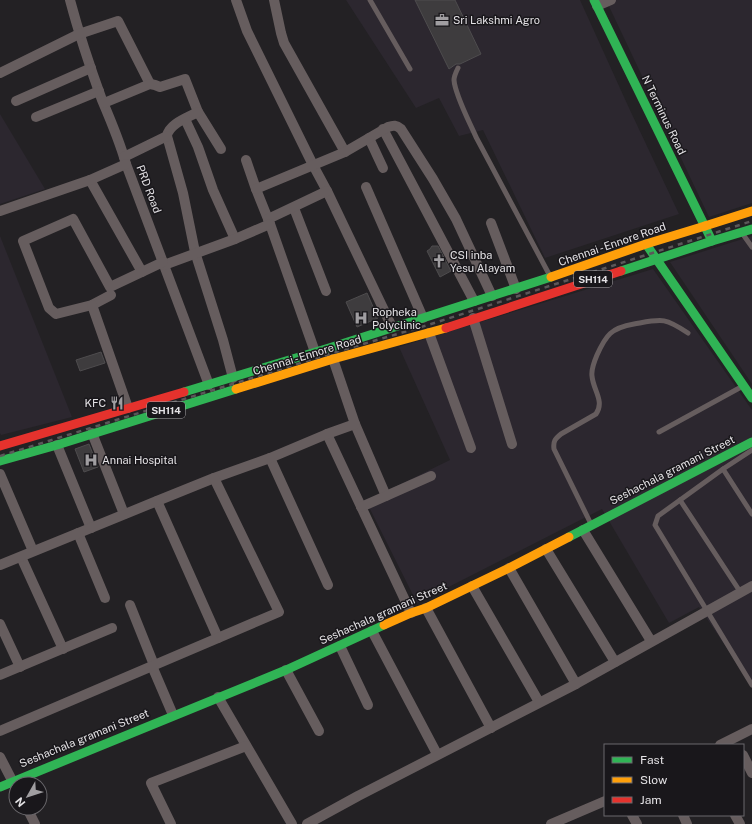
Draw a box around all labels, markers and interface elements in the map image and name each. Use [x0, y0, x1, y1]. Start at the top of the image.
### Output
office icon: Sri Lakshmi Agro [434, 12, 450, 28]
place label: Sri Lakshmi Agro [453, 14, 540, 26]
street label: N Terminus Road [640, 73, 688, 157]
street label: PRD Road [134, 163, 164, 215]
street label: Chennai - Ennore Road [557, 220, 667, 268]
place label: CSI inba Yesu Alayam [450, 249, 515, 274]
church icon: CSI inba Yesu Alayam [431, 253, 447, 269]
road number: SH114 [574, 271, 612, 287]
place label: Ropheka Polyclinic [372, 306, 421, 331]
hospital icon: Ropheka Polyclinic [353, 310, 369, 326]
street label: Chennai - Ennore Road [251, 333, 363, 377]
restaurant icon: KFC [109, 395, 125, 411]
place label: KFC [84, 397, 106, 409]
road number: SH114 [147, 402, 185, 418]
street label: Seshachala gramani Street [608, 433, 736, 507]
hospital icon: Annai Hospital [83, 452, 99, 468]
place label: Annai Hospital [102, 454, 177, 466]
street label: Seshachala gramani Street [317, 579, 449, 647]
street label: Seshachala gramani Street [18, 707, 150, 769]
legend [604, 744, 744, 816]
text: Fast [640, 753, 665, 767]
text: Slow [640, 773, 668, 787]
north arrow [8, 776, 48, 816]
text: Jam [640, 793, 662, 807]
text: N [13, 795, 28, 809]

